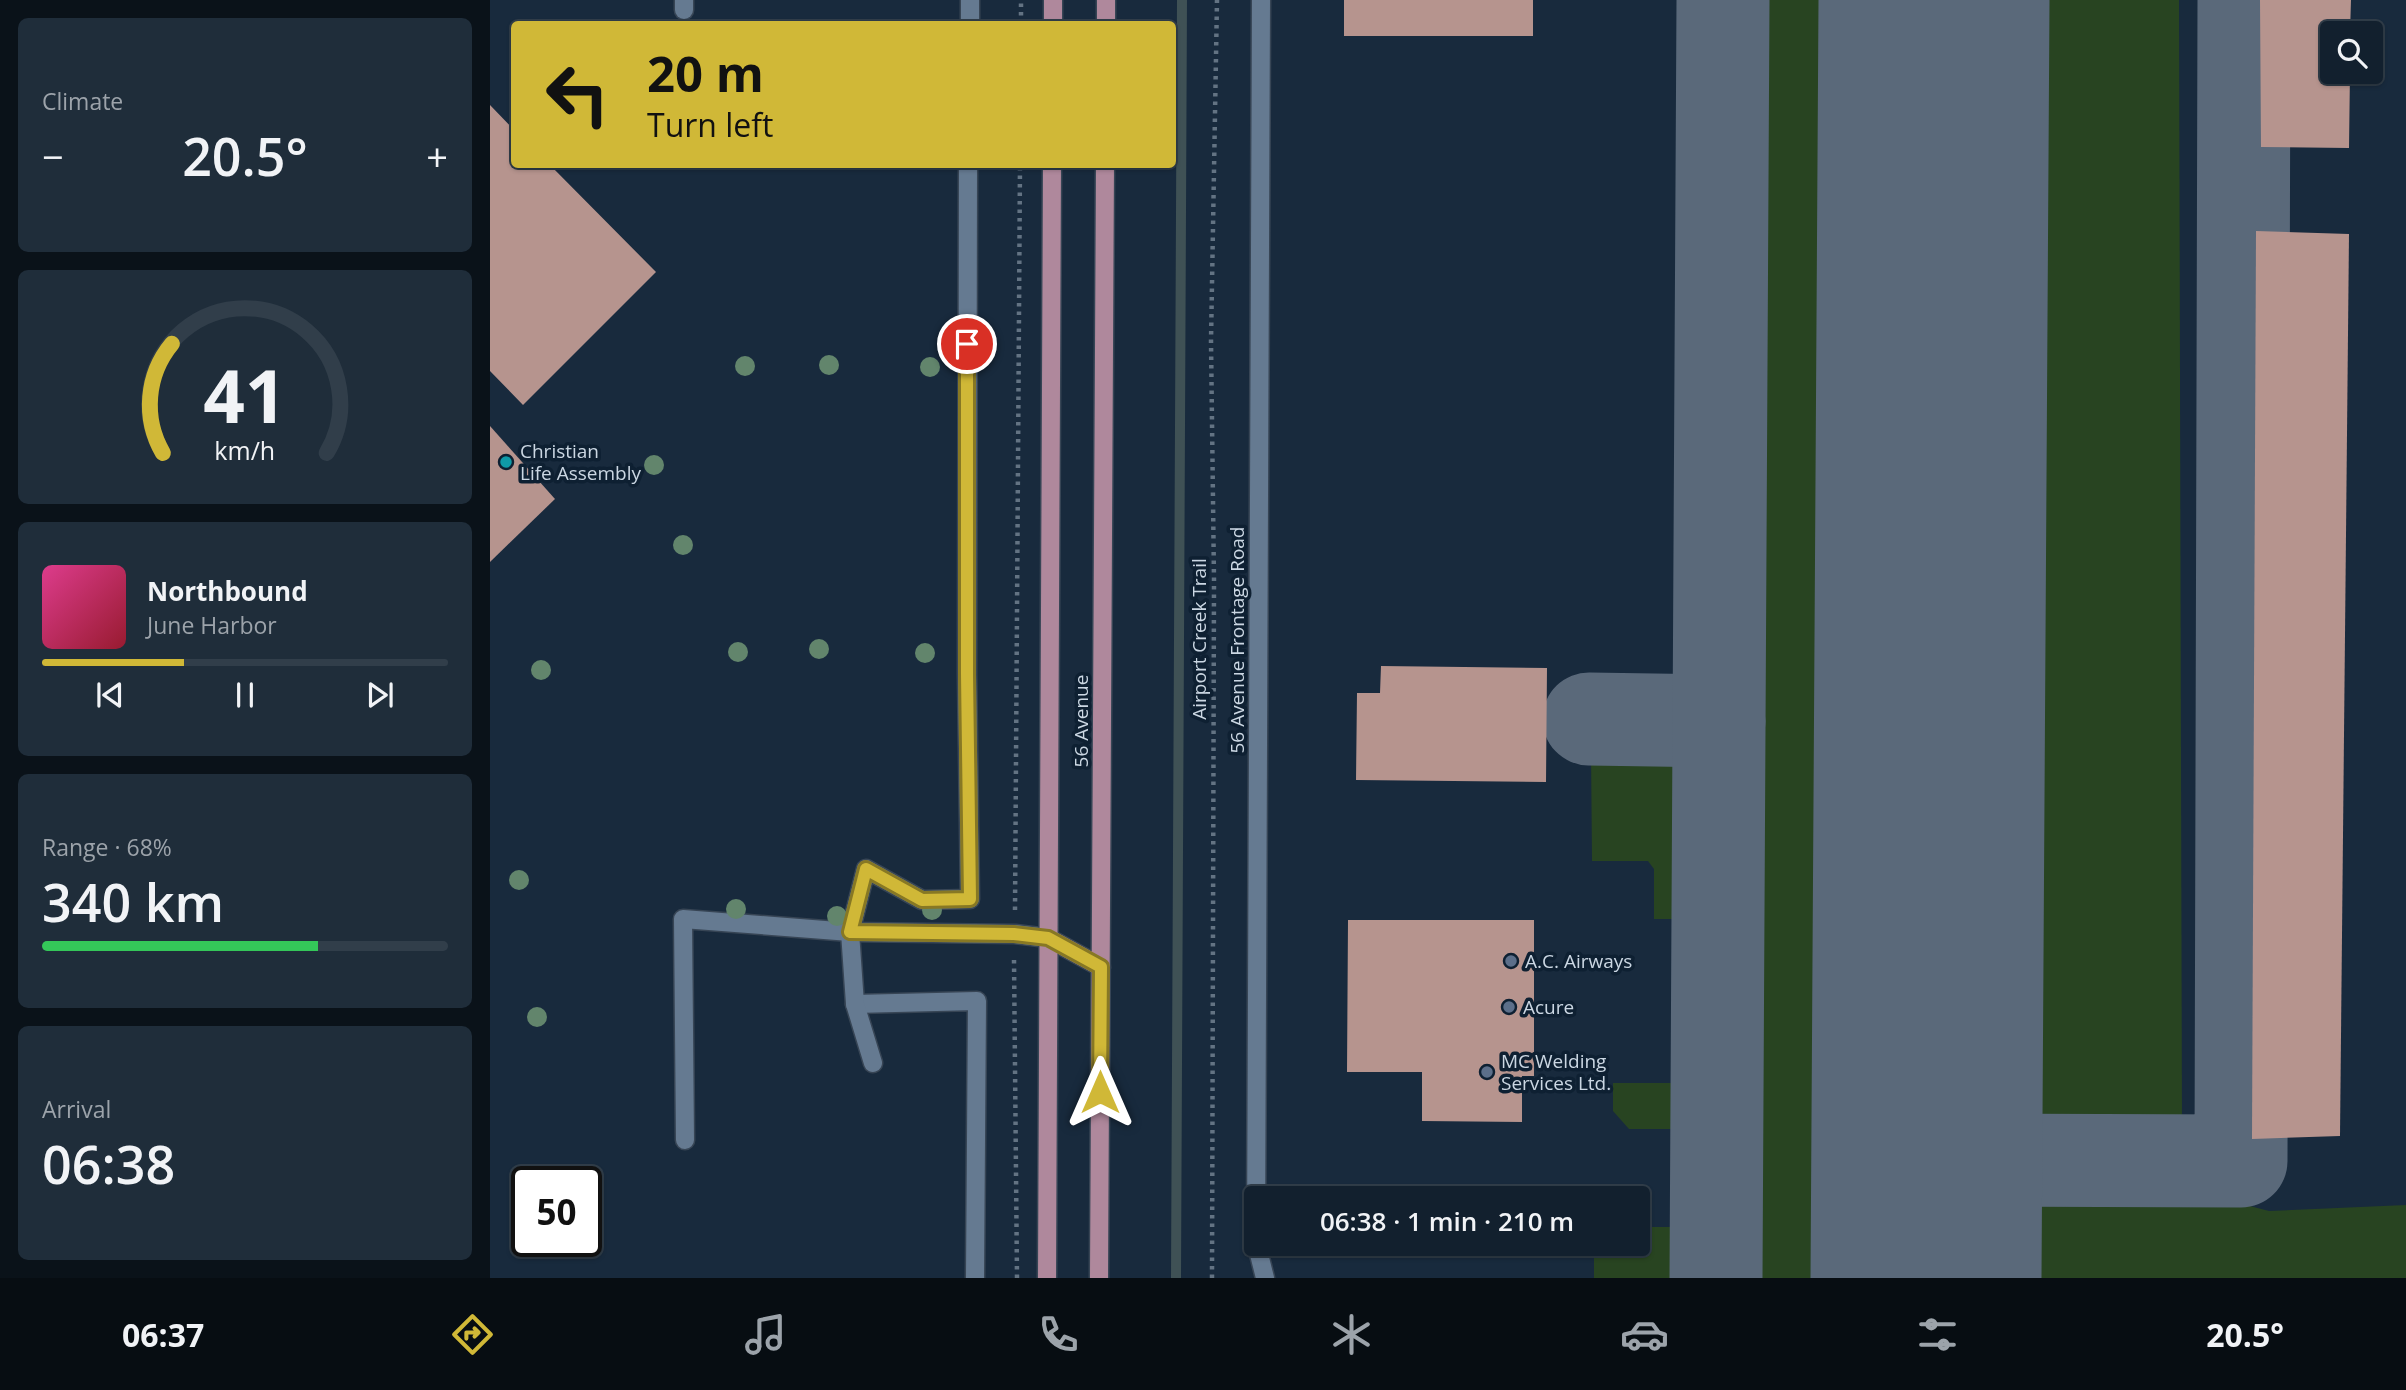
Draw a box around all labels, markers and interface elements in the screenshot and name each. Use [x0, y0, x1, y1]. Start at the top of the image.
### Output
map controls [2320, 21, 2383, 84]
button: search [2320, 21, 2383, 84]
text: 20 m [647, 40, 764, 106]
icon: left [532, 49, 623, 140]
text: Climate [42, 85, 123, 117]
text: Turn left [647, 103, 773, 146]
text: 20.5° [182, 120, 308, 191]
text: − [42, 130, 64, 182]
text: + [426, 130, 448, 182]
pin [937, 314, 997, 374]
icon: arrive [948, 325, 986, 363]
text: 41 [203, 345, 287, 444]
text: km/h [215, 433, 275, 467]
place label: Christian Life Assembly [520, 438, 642, 486]
marker: Christian Life Assembly [498, 454, 514, 470]
street label: 56 Avenue Frontage Road [1224, 527, 1250, 754]
street label: Airport Creek Trail [1186, 558, 1212, 720]
text: Northbound [147, 573, 308, 609]
text: June Harbor [147, 609, 277, 641]
street label: 56 Avenue [1068, 675, 1094, 767]
icon: previous [91, 676, 129, 714]
icon: pause [226, 676, 264, 714]
icon: next [361, 676, 399, 714]
text: Range · 68% [42, 831, 172, 863]
text: 340 km [42, 866, 224, 937]
place label: A.C. Airways [1525, 948, 1632, 974]
marker: A.C. Airways [1503, 953, 1519, 969]
place label: Acure [1523, 994, 1574, 1020]
marker: Acure [1501, 999, 1517, 1015]
place label: MC Welding Services Ltd. [1501, 1048, 1611, 1096]
position arrow [1063, 1055, 1137, 1129]
marker: MC Welding Services Ltd. [1479, 1064, 1495, 1080]
text: Arrival [42, 1093, 111, 1125]
text: 06:38 [42, 1128, 175, 1199]
speed limit sign: 50 [511, 1166, 602, 1257]
text: 06:38 · 1 min · 210 m [1320, 1203, 1574, 1239]
icon: directions [448, 1310, 497, 1359]
icon: music [741, 1310, 790, 1359]
icon: phone [1034, 1310, 1083, 1359]
icon: climate [1327, 1310, 1376, 1359]
icon: car [1620, 1310, 1669, 1359]
icon: filters [1913, 1310, 1962, 1359]
text: 06:37 [122, 1313, 204, 1356]
text: 20.5° [2206, 1313, 2284, 1356]

